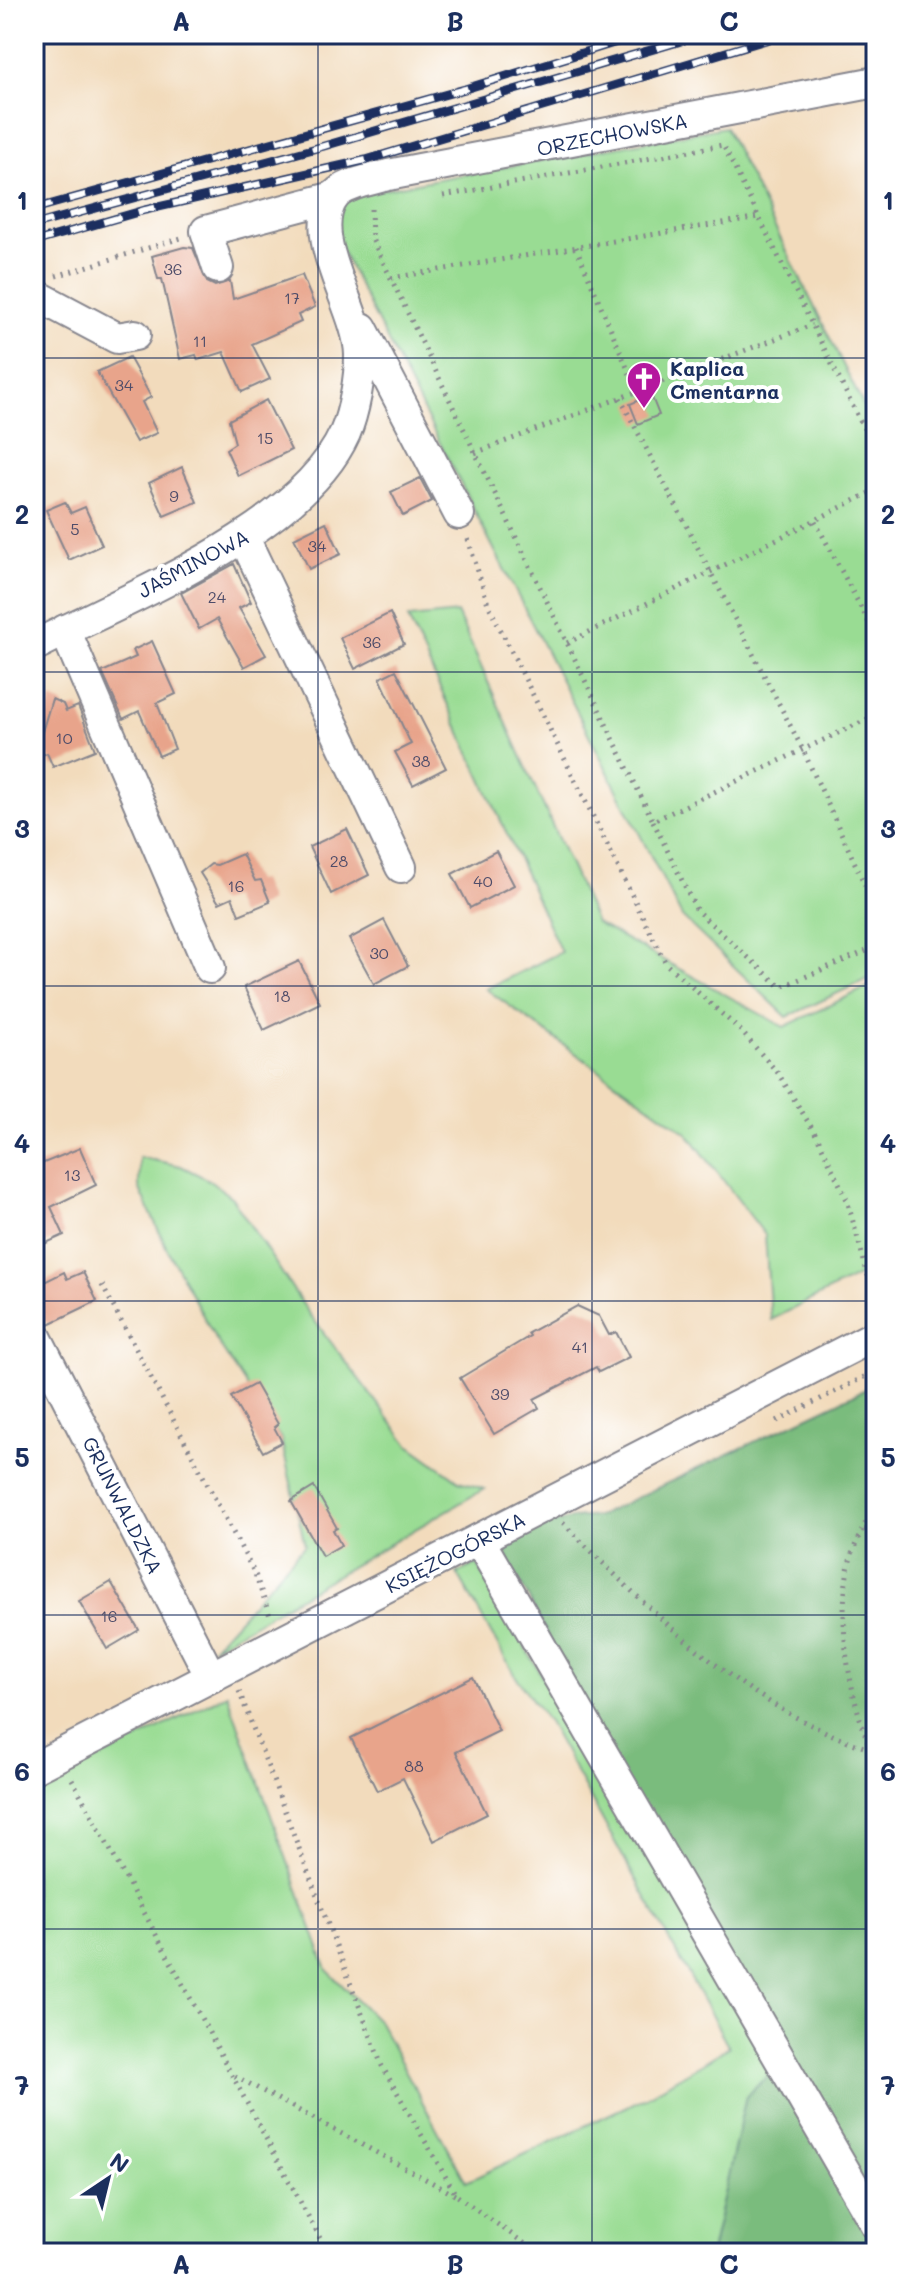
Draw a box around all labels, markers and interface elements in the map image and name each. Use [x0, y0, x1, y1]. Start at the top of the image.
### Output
text: A [172, 4, 190, 38]
text: B [446, 4, 464, 38]
text: C [719, 4, 739, 38]
street label: ORZECHOWSKA [535, 107, 689, 161]
text: 1 [16, 183, 28, 217]
text: 1 [882, 183, 894, 217]
house number: 36 [163, 258, 183, 279]
house number: 17 [284, 287, 300, 308]
house number: 11 [193, 330, 207, 351]
place label: Kaplica Cmentarna [670, 355, 779, 404]
church icon: Kaplica Cmentarna [625, 360, 663, 410]
house number: 34 [115, 374, 134, 395]
house number: 15 [257, 427, 273, 448]
house number: 9 [169, 485, 179, 506]
text: 2 [15, 497, 29, 531]
text: 2 [881, 497, 895, 531]
house number: 5 [70, 518, 80, 539]
street label: JAŚMINOWA [133, 523, 253, 603]
house number: 34 [308, 535, 327, 556]
house number: 24 [208, 586, 227, 607]
house number: 36 [362, 631, 382, 652]
house number: 10 [55, 727, 73, 748]
house number: 38 [411, 750, 431, 771]
text: 3 [14, 811, 30, 845]
text: 3 [880, 811, 896, 845]
house number: 28 [330, 850, 349, 871]
house number: 40 [473, 870, 493, 891]
house number: 16 [228, 875, 244, 896]
house number: 30 [369, 942, 389, 963]
house number: 18 [274, 985, 291, 1006]
text: 4 [14, 1126, 30, 1160]
text: 4 [880, 1126, 896, 1160]
house number: 13 [64, 1164, 80, 1185]
house number: 41 [572, 1336, 588, 1357]
house number: 39 [491, 1383, 509, 1404]
street label: GRUNWALDZKA [77, 1432, 169, 1578]
text: 5 [14, 1440, 30, 1474]
text: 5 [880, 1440, 896, 1474]
street label: KSIĘŻOGÓRSKA [381, 1506, 529, 1598]
house number: 16 [101, 1605, 117, 1626]
text: 6 [14, 1754, 30, 1788]
text: 6 [880, 1754, 896, 1788]
house number: 88 [404, 1755, 424, 1776]
text: 7 [15, 2068, 29, 2102]
text: 7 [881, 2068, 895, 2102]
north arrow [68, 2139, 148, 2219]
text: N [105, 2146, 135, 2179]
text: A [172, 2247, 190, 2281]
text: B [446, 2247, 464, 2281]
text: C [719, 2247, 739, 2281]

